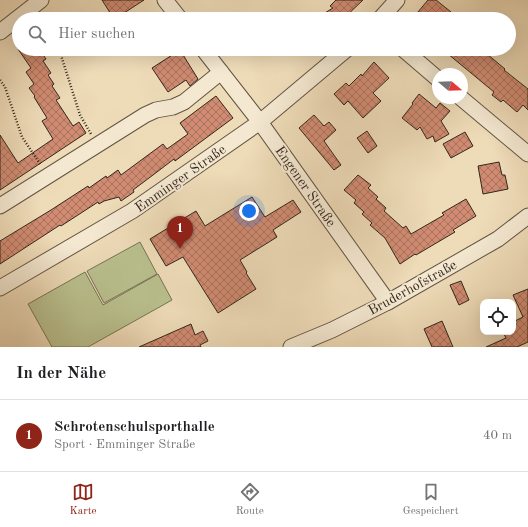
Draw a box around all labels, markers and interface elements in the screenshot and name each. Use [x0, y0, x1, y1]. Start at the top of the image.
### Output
search box [12, 12, 516, 56]
icon: search [26, 23, 48, 45]
text: Hier suchen [58, 27, 135, 42]
north arrow [432, 68, 468, 104]
street label: Emminger Straße [133, 142, 228, 215]
street label: Engener Straße [272, 144, 338, 229]
your location [239, 201, 259, 221]
pin: 1 [167, 216, 193, 249]
street label: Bruderhofstraße [366, 258, 459, 318]
map controls [480, 299, 516, 335]
button: locate [480, 299, 516, 335]
text: In der Nähe [16, 365, 106, 382]
text: Schrotenschulsporthalle [54, 420, 215, 435]
text: 1 [25, 429, 33, 442]
text: 40 m [483, 429, 512, 442]
text: Sport · Emminger Straße [54, 438, 195, 451]
tab: Karte [70, 481, 97, 519]
tab: Route [236, 481, 264, 519]
tab: Gespeichert [403, 481, 458, 519]

